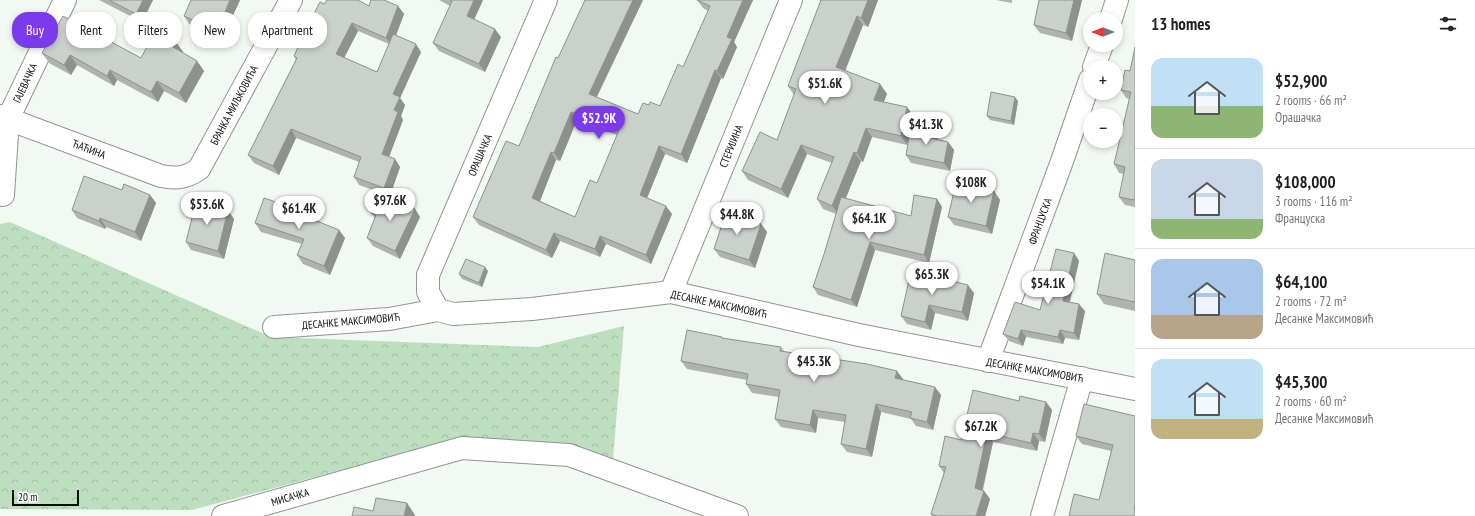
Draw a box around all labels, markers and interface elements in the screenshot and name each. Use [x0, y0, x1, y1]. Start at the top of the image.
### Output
chip: Buy [12, 12, 58, 48]
chip: Rent [66, 12, 116, 48]
chip: Filters [124, 12, 182, 48]
chip: New [190, 12, 240, 48]
chip: Apartment [248, 12, 327, 48]
north arrow [1083, 12, 1123, 52]
map controls [1083, 12, 1123, 148]
text: 13 homes [1151, 13, 1210, 35]
icon: filters [1437, 13, 1459, 35]
street label: ГАЈЕВАЧКА [10, 60, 41, 105]
button: + [1083, 60, 1123, 100]
street label: БРАНКА МИЉКОВИЋА [207, 62, 261, 147]
text: $52,900 [1275, 70, 1327, 92]
pin: $51.6K [792, 71, 858, 105]
icon: home [1183, 74, 1231, 122]
text: $51.6K [808, 75, 842, 92]
text: 2 rooms · 66 m² [1275, 92, 1347, 109]
pin: $52.9K [566, 106, 632, 140]
button: − [1083, 108, 1123, 148]
text: Орашачка [1275, 109, 1321, 126]
text: $52.9K [582, 110, 616, 127]
pin: $41.3K [893, 112, 959, 146]
text: $41.3K [909, 116, 943, 133]
street label: СТЕРИЈИНА [716, 122, 746, 170]
street label: ОРАШАЧКА [465, 131, 495, 178]
street label: ЋАЋИНА [70, 136, 109, 162]
pin: $108K [943, 170, 999, 204]
text: $108,000 [1275, 171, 1336, 193]
text: $108K [955, 174, 987, 191]
icon: home [1183, 175, 1231, 223]
pin: $97.6K [357, 188, 423, 222]
pin: $53.6K [174, 192, 240, 226]
text: $97.6K [373, 192, 407, 209]
text: 3 rooms · 116 m² [1275, 193, 1353, 210]
street label: ФРАНЦУСКА [1025, 195, 1055, 246]
text: $53.6K [190, 196, 224, 213]
pin: $61.4K [266, 196, 332, 230]
text: $61.4K [282, 200, 316, 217]
pin: $44.8K [704, 202, 770, 236]
text: $44.8K [720, 206, 754, 223]
pin: $64.1K [836, 206, 902, 240]
text: $64.1K [852, 210, 886, 227]
text: Француска [1275, 210, 1325, 227]
pin: $65.3K [899, 262, 965, 296]
text: $65.3K [915, 266, 949, 283]
pin: $54.1K [1015, 271, 1081, 305]
text: $64,100 [1275, 271, 1327, 293]
text: $54.1K [1031, 275, 1065, 292]
icon: home [1183, 275, 1231, 323]
street label: ДЕСАНКЕ МАКСИМОВИЋ [669, 287, 769, 321]
text: 2 rooms · 72 m² [1275, 293, 1347, 310]
street label: ДЕСАНКЕ МАКСИМОВИЋ [301, 310, 401, 332]
text: Десанке Максимовић [1275, 310, 1373, 327]
pin: $45.3K [781, 349, 847, 383]
text: $45.3K [797, 353, 831, 370]
street label: ДЕСАНКЕ МАКСИМОВИЋ [985, 355, 1085, 385]
text: $45,300 [1275, 371, 1327, 393]
icon: home [1183, 375, 1231, 423]
text: 2 rooms · 60 m² [1275, 393, 1347, 410]
text: Десанке Максимовић [1275, 410, 1373, 427]
pin: $67.2K [948, 414, 1014, 448]
text: $67.2K [964, 418, 998, 435]
street label: МИСАЧКА [269, 485, 311, 509]
scale bar [12, 488, 79, 507]
text: 20 m [18, 490, 37, 504]

